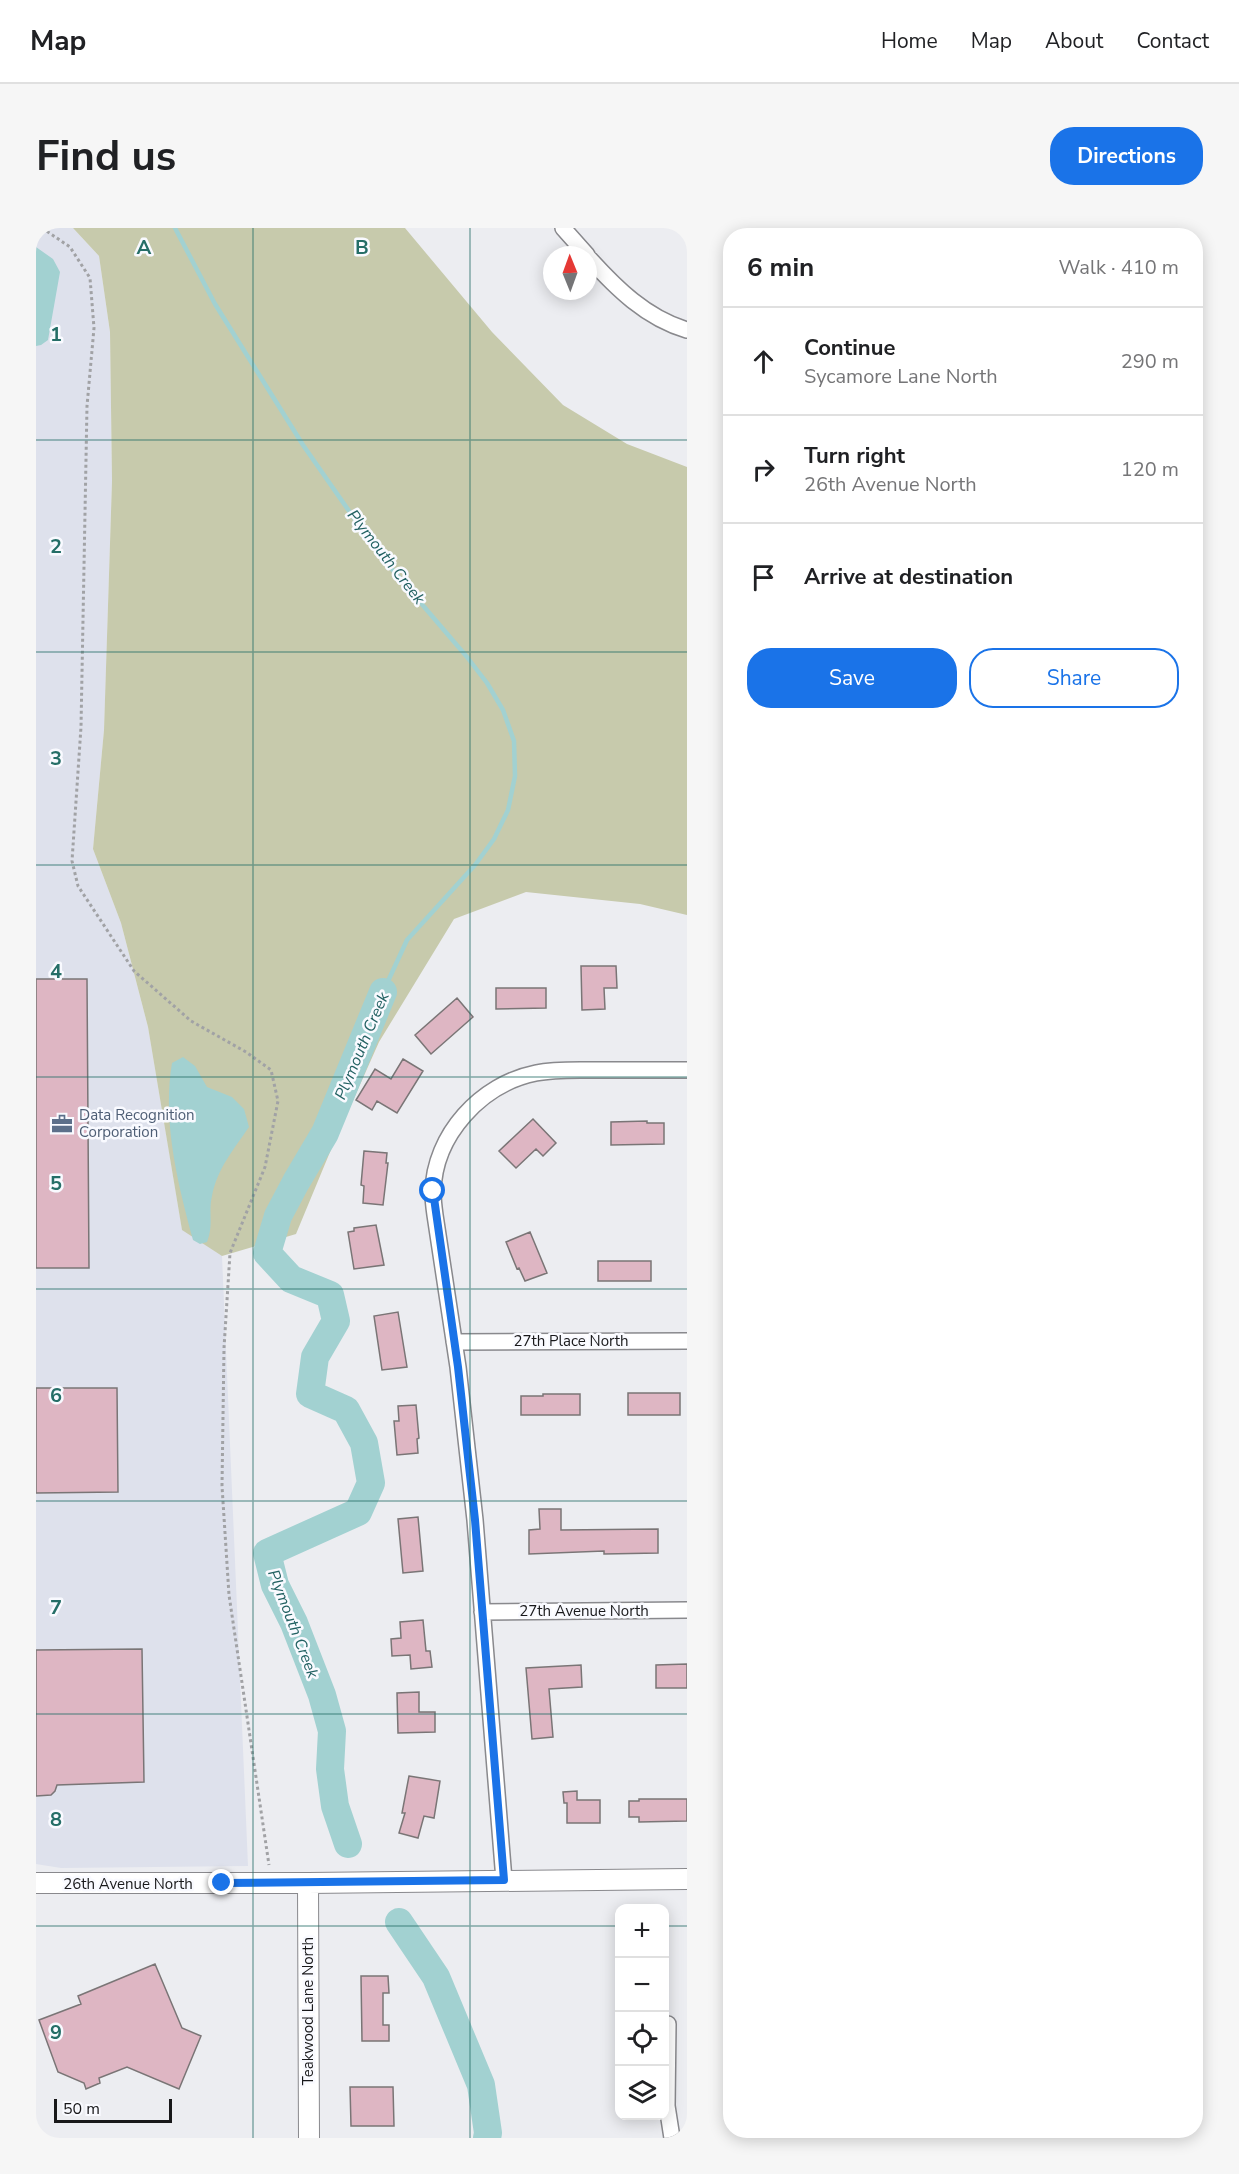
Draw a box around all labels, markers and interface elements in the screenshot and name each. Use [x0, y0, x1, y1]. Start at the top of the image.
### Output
text: Map [30, 22, 86, 60]
text: Home [881, 27, 938, 55]
text: Map [971, 27, 1012, 55]
text: About [1045, 27, 1103, 55]
text: Contact [1136, 27, 1209, 55]
button: Directions [1050, 127, 1203, 185]
text: Find us [36, 128, 176, 185]
text: A [137, 234, 152, 261]
text: B [355, 234, 369, 261]
north arrow [543, 246, 597, 300]
text: 6 min [747, 250, 814, 285]
text: Walk · 410 m [1059, 254, 1179, 281]
text: 1 [50, 321, 62, 348]
text: Continue [804, 333, 895, 363]
icon: ahead [747, 345, 780, 378]
text: 290 m [1121, 348, 1179, 375]
text: Sycamore Lane North [804, 363, 998, 390]
text: Turn right [804, 441, 905, 471]
icon: right [747, 453, 780, 486]
text: 120 m [1121, 456, 1179, 483]
text: 26th Avenue North [804, 471, 977, 498]
water label: Plymouth Creek [342, 505, 431, 610]
text: 2 [50, 533, 62, 560]
icon: arrive [747, 561, 780, 594]
text: Arrive at destination [804, 562, 1013, 592]
button: Save [747, 648, 957, 708]
button: Share [969, 648, 1179, 708]
text: 3 [50, 745, 62, 772]
text: 4 [50, 958, 62, 985]
water label: Plymouth Creek [329, 988, 395, 1103]
place label: Data Recognition Corporation [79, 1105, 195, 1142]
office icon: Data Recognition Corporation [50, 1112, 74, 1136]
text: 5 [50, 1170, 62, 1197]
route start [419, 1177, 445, 1203]
street label: 27th Place North [513, 1331, 629, 1351]
text: 6 [50, 1382, 62, 1409]
water label: Plymouth Creek [262, 1567, 324, 1682]
text: 7 [50, 1594, 62, 1621]
street label: 27th Avenue North [519, 1601, 649, 1621]
text: 8 [50, 1806, 62, 1833]
route end [208, 1869, 234, 1895]
street label: 26th Avenue North [63, 1874, 193, 1894]
map controls [615, 1904, 669, 2120]
button: + [615, 1904, 669, 1958]
street label: Teakwood Lane North [298, 1937, 318, 2085]
button: − [615, 1958, 669, 2012]
button: locate [615, 2012, 669, 2066]
text: 9 [50, 2019, 62, 2046]
button: layers [615, 2066, 669, 2120]
scale bar [54, 2096, 172, 2124]
text: 50 m [63, 2098, 100, 2120]

